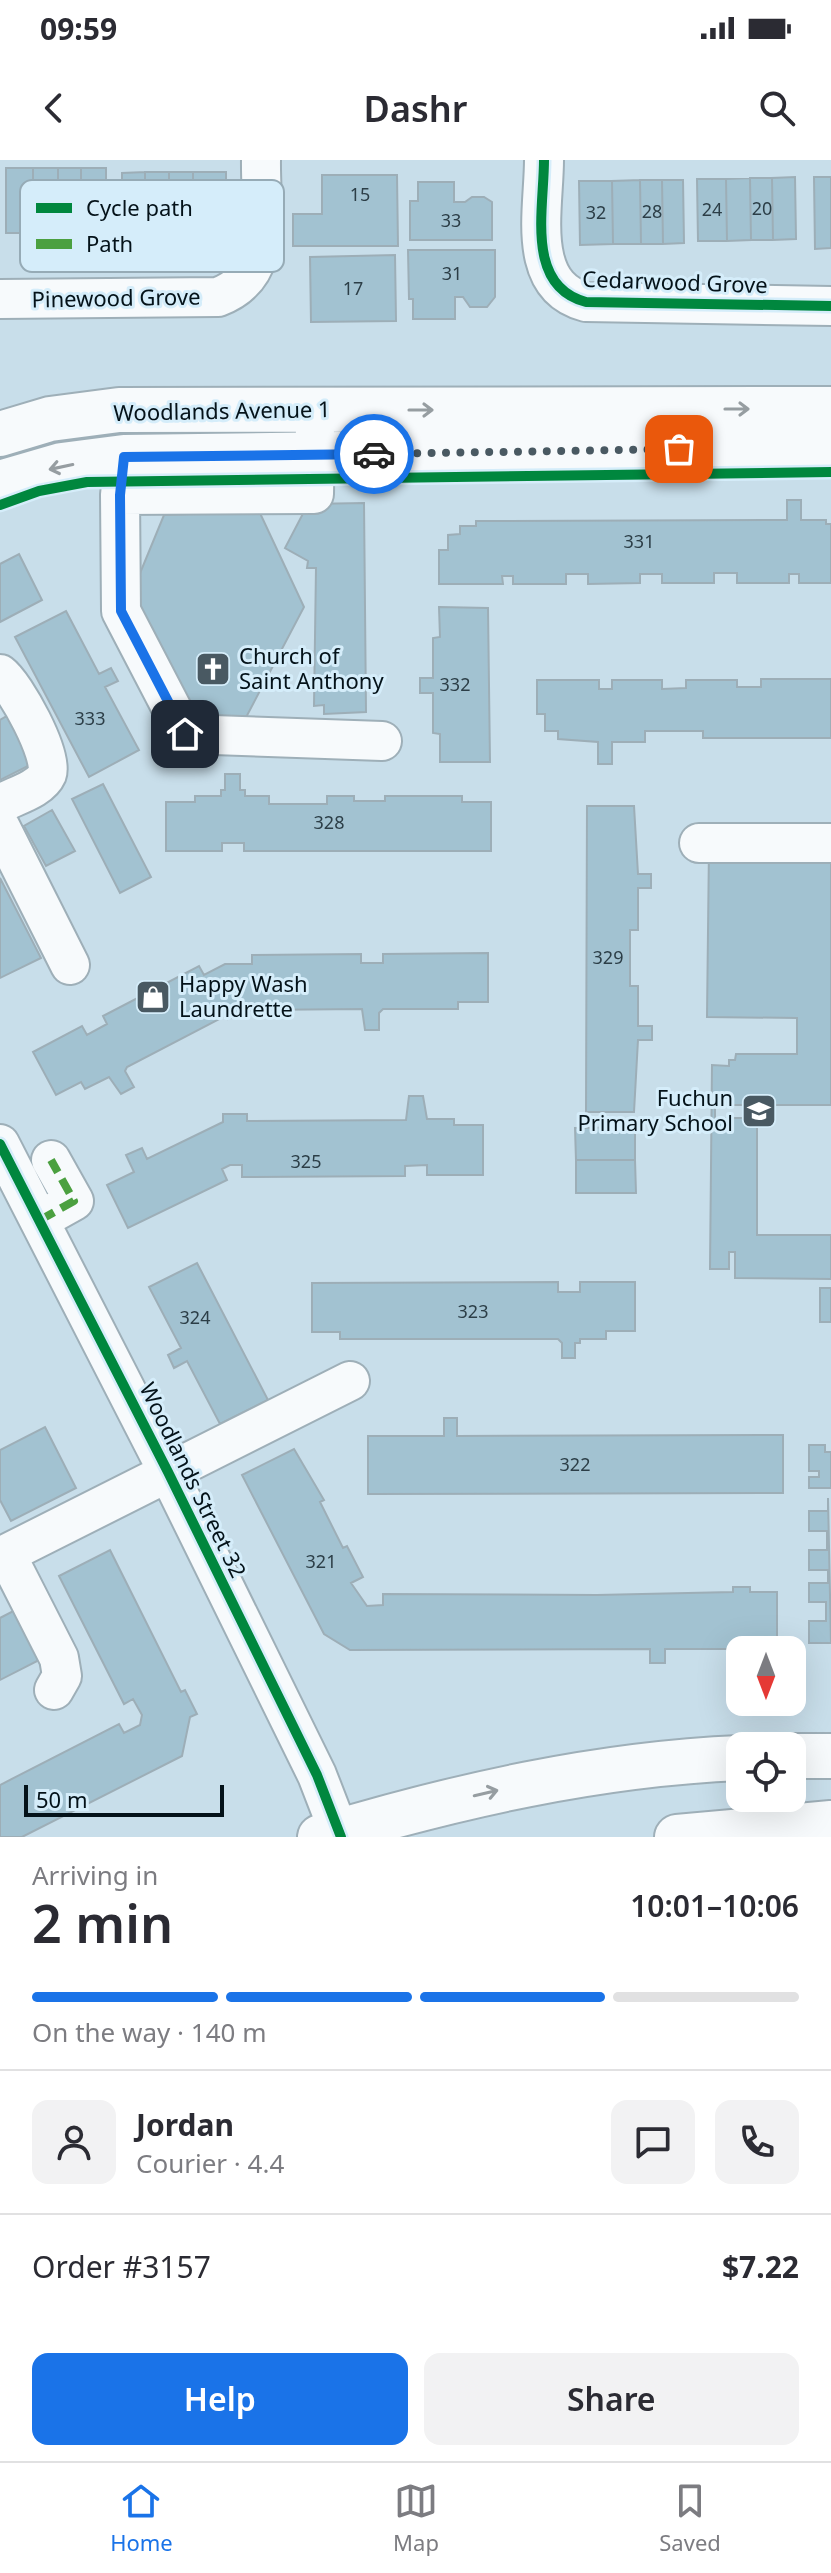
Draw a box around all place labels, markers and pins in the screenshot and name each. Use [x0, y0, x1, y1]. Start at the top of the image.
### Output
pin [645, 415, 713, 483]
place label: Church of Saint Anthony [239, 640, 384, 695]
church icon: Church of Saint Anthony [194, 650, 232, 688]
pin [151, 700, 219, 768]
place label: Happy Wash Laundrette [179, 968, 308, 1023]
shop icon: Happy Wash Laundrette [134, 978, 172, 1016]
place label: Fuchun Primary School [577, 1082, 733, 1137]
school or university icon: Fuchun Primary School [740, 1092, 778, 1130]

